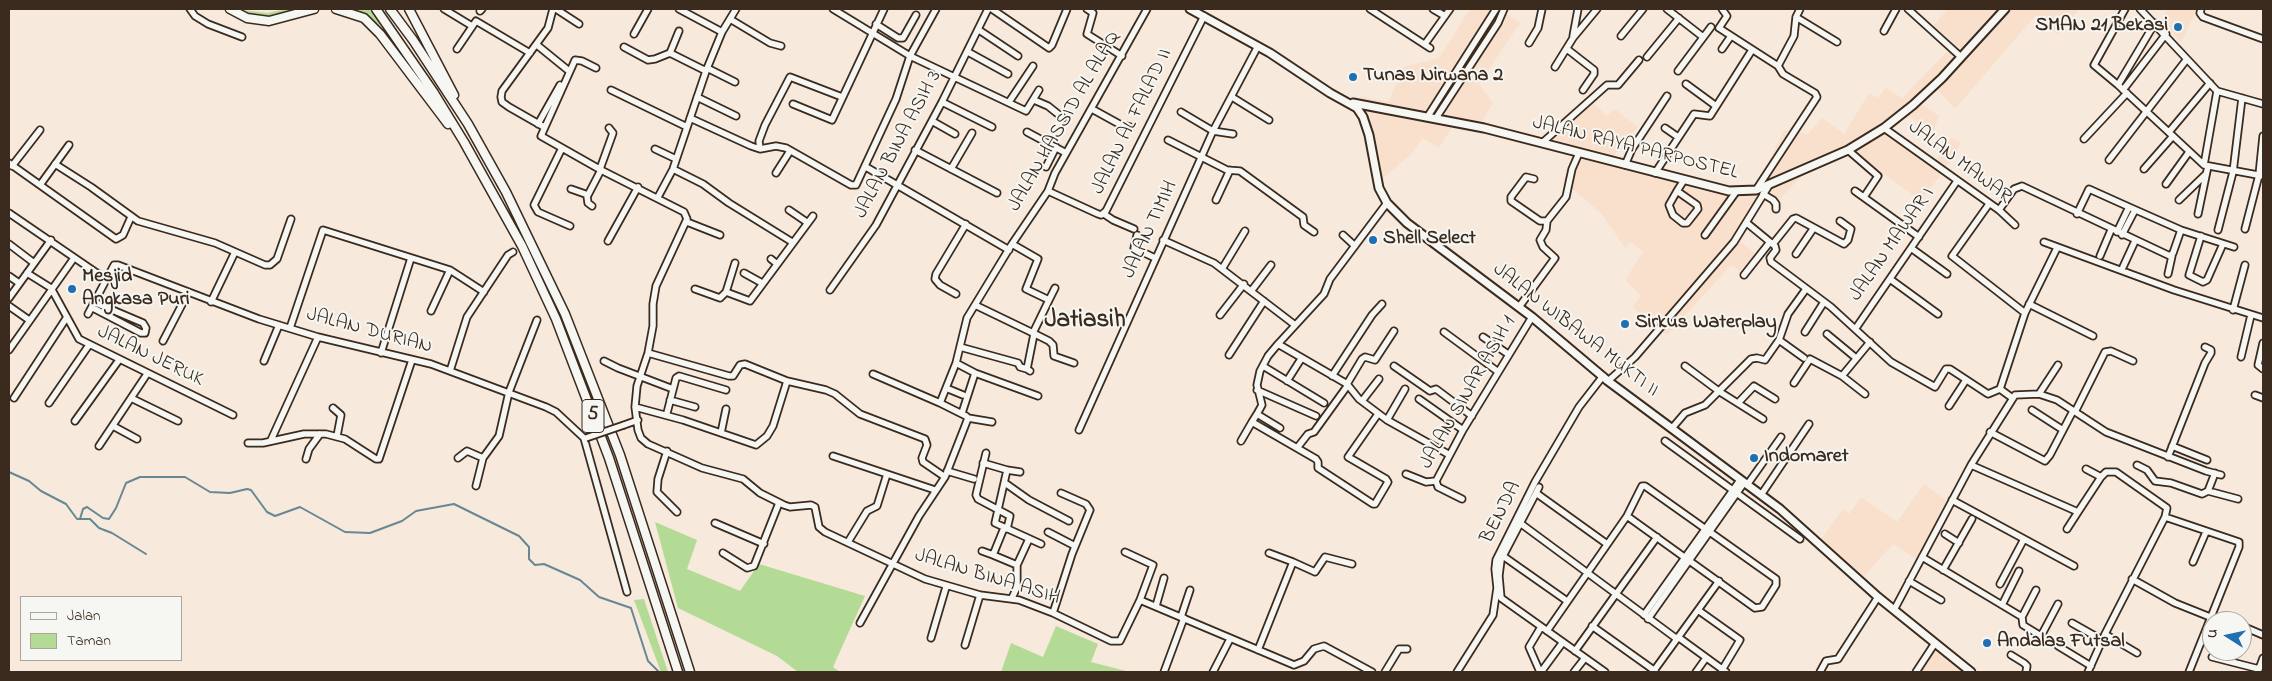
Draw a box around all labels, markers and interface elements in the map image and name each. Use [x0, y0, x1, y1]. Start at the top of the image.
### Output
place label: SMAN 21 Bekasi [2035, 15, 2168, 39]
marker: SMAN 21 Bekasi [2172, 21, 2184, 33]
street label: JALAN HASSID AL ALAQ [1004, 28, 1126, 216]
street label: JALAN AL FALAD II [1087, 45, 1179, 199]
place label: Tunas Nirwana 2 [1363, 65, 1503, 89]
street label: JALAN BINA ASIH 3 [850, 67, 948, 223]
marker: Tunas Nirwana 2 [1347, 71, 1359, 83]
street label: JALAN RAYA PARPOSTEL [1530, 112, 1740, 186]
street label: JALAN MAWAR [1902, 116, 2016, 210]
street label: JALAN TIMIH [1118, 177, 1184, 283]
street label: JALAN MAWAR I [1845, 184, 1941, 306]
place label: Shell Select [1383, 228, 1476, 252]
marker: Shell Select [1367, 234, 1379, 246]
street label: JALAN WIBAWA MUKTI II [1487, 259, 1663, 403]
place label: Mesjid Angkasa Puri [82, 266, 189, 313]
marker: Mesjid Angkasa Puri [66, 283, 78, 295]
street label: JALAN DURIAN [303, 304, 435, 360]
district label: Jatiasih [1044, 307, 1126, 337]
street label: JALAN SINAR ASIH 1 [1415, 312, 1523, 474]
place label: Sirkus Waterplay [1635, 312, 1777, 336]
marker: Sirkus Waterplay [1619, 318, 1631, 330]
street label: JALAN JERUK [93, 321, 207, 393]
road number: 5 [582, 400, 604, 432]
place label: Indomaret [1764, 446, 1848, 470]
marker: Indomaret [1748, 452, 1760, 464]
street label: BENDA [1476, 478, 1528, 548]
street label: JALAN BINA ASIH [911, 544, 1063, 612]
legend [20, 596, 182, 661]
text: Jalan [67, 605, 100, 627]
north arrow [2202, 611, 2252, 661]
text: U [2202, 627, 2224, 640]
text: Taman [67, 630, 111, 652]
place label: Andalas Futsal [1997, 631, 2125, 655]
marker: Andalas Futsal [1981, 637, 1993, 649]

